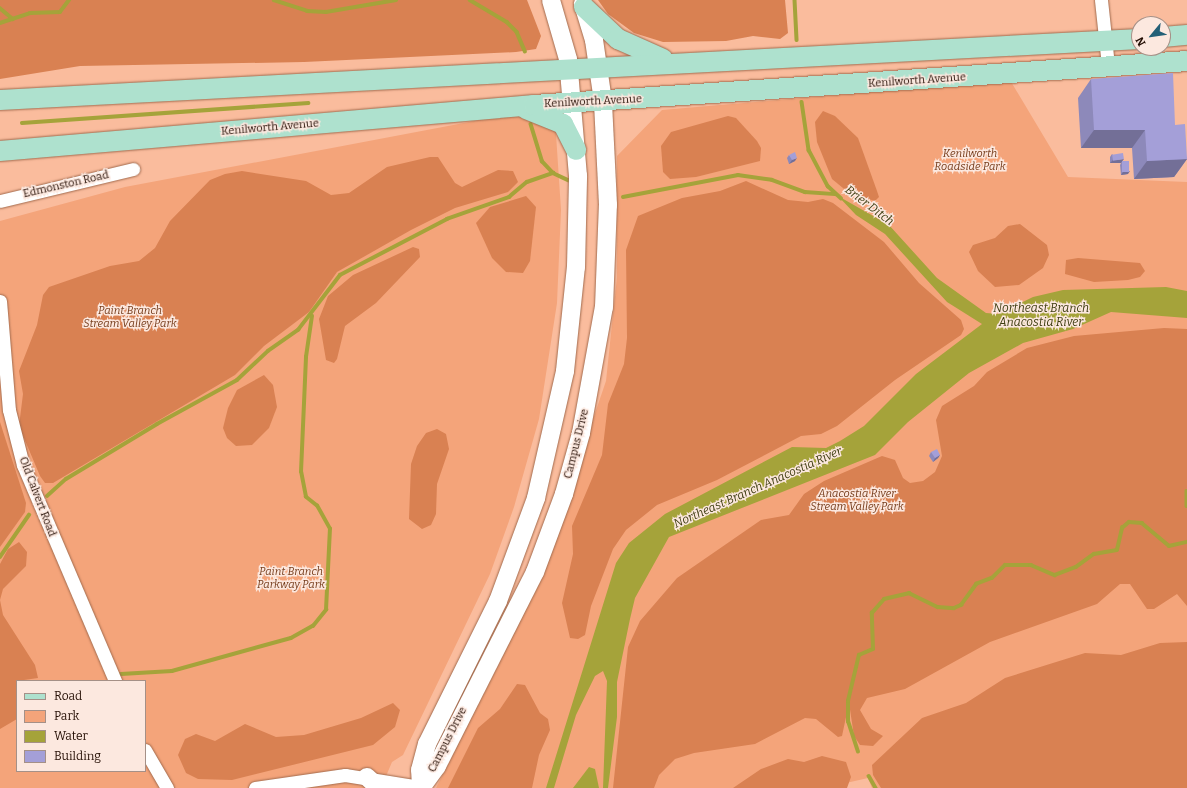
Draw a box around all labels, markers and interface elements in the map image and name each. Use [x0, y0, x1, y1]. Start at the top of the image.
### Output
north arrow [1131, 16, 1171, 56]
text: N [1133, 35, 1149, 48]
street label: Kenilworth Avenue [868, 71, 966, 91]
street label: Kenilworth Avenue [544, 93, 642, 111]
street label: Kenilworth Avenue [221, 117, 319, 139]
park label: Kenilworth Roadside Park [934, 148, 1006, 174]
street label: Edmonston Road [22, 169, 110, 201]
water label: Brier Ditch [842, 183, 896, 229]
water label: Northeast Branch Anacostia River [993, 302, 1089, 330]
park label: Paint Branch Stream Valley Park [83, 305, 177, 331]
street label: Campus Drive [562, 408, 592, 480]
water label: Northeast Branch Anacostia River [672, 444, 844, 532]
street label: Old Calvert Road [16, 455, 58, 539]
park label: Anacostia River Stream Valley Park [810, 488, 904, 514]
park label: Paint Branch Parkway Park [257, 566, 325, 592]
legend [16, 680, 146, 772]
text: Road [54, 689, 82, 703]
street label: Campus Drive [426, 705, 470, 775]
text: Park [54, 709, 79, 723]
text: Water [54, 729, 88, 743]
text: Building [54, 749, 101, 763]

